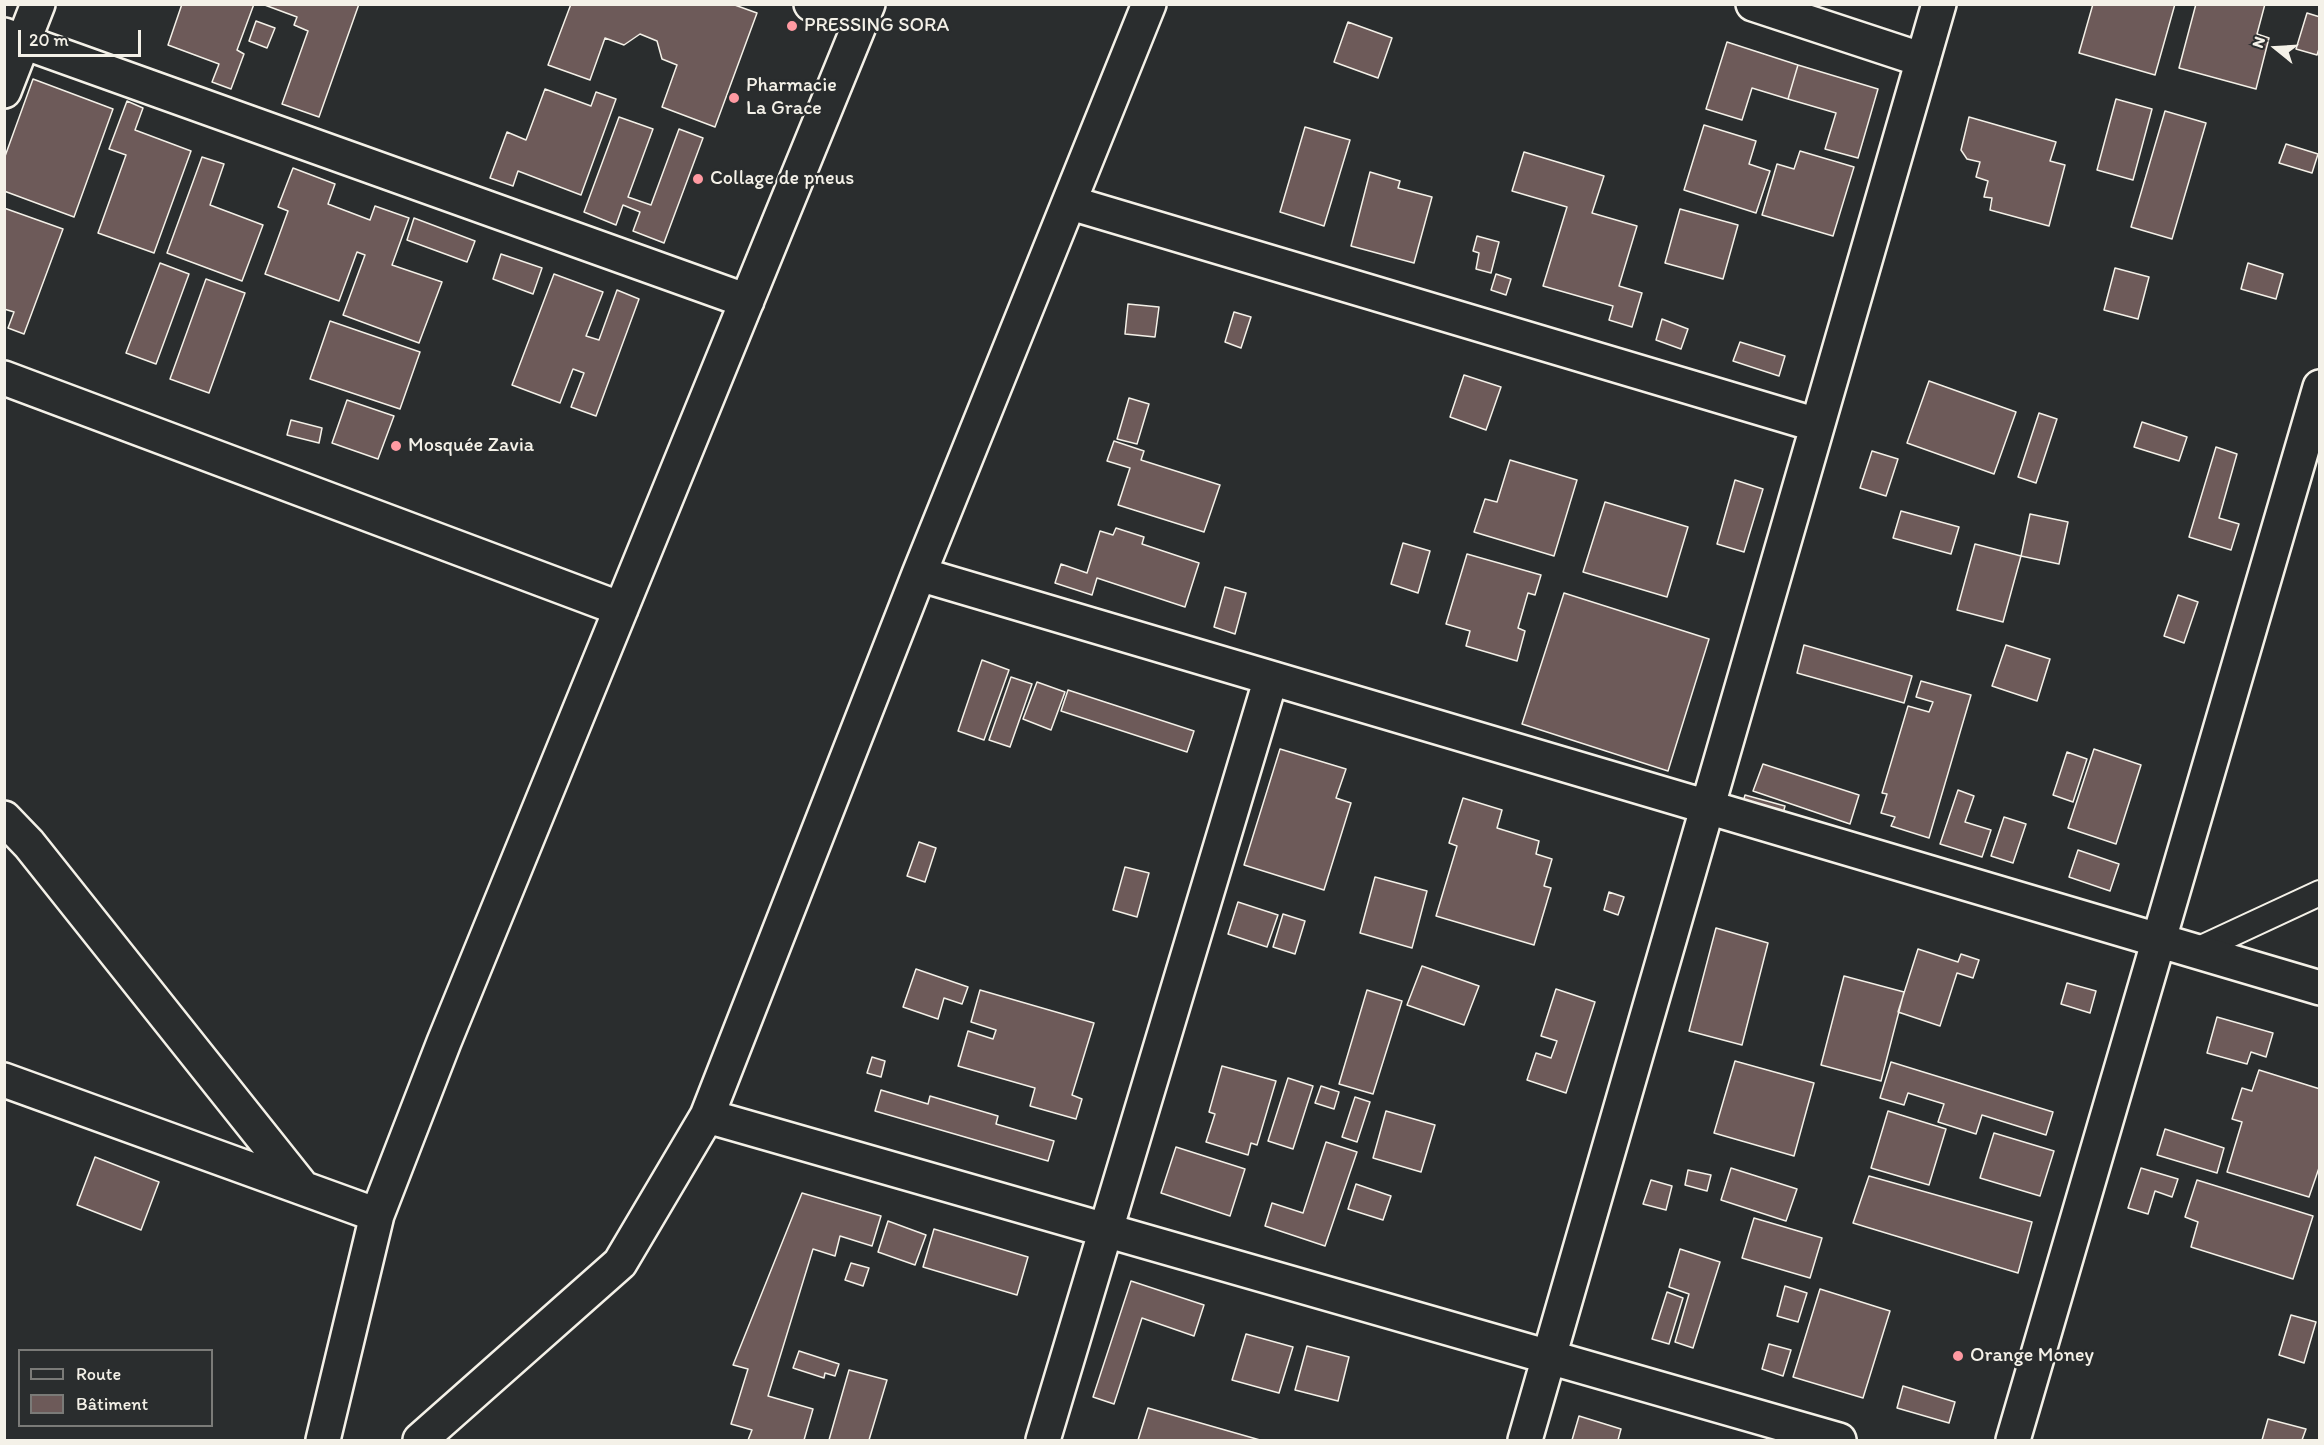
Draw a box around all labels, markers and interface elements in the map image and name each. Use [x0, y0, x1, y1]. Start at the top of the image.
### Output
place label: PRESSING SORA [804, 14, 949, 38]
scale bar [21, 18, 144, 56]
north arrow [2246, 18, 2306, 78]
marker: PRESSING SORA [785, 19, 799, 33]
text: 20 m [29, 29, 69, 51]
text: N [2248, 34, 2269, 50]
place label: Pharmacie La Grace [746, 74, 837, 121]
marker: Pharmacie La Grace [727, 91, 741, 105]
place label: Collage de pneus [710, 167, 854, 191]
marker: Collage de pneus [691, 172, 705, 186]
place label: Mosquée Zavia [408, 434, 534, 458]
marker: Mosquée Zavia [389, 439, 403, 453]
place label: Orange Money [1970, 1344, 2094, 1368]
legend [18, 1349, 213, 1427]
marker: Orange Money [1951, 1349, 1965, 1363]
text: Route [76, 1363, 121, 1385]
text: Bâtiment [76, 1393, 148, 1415]

